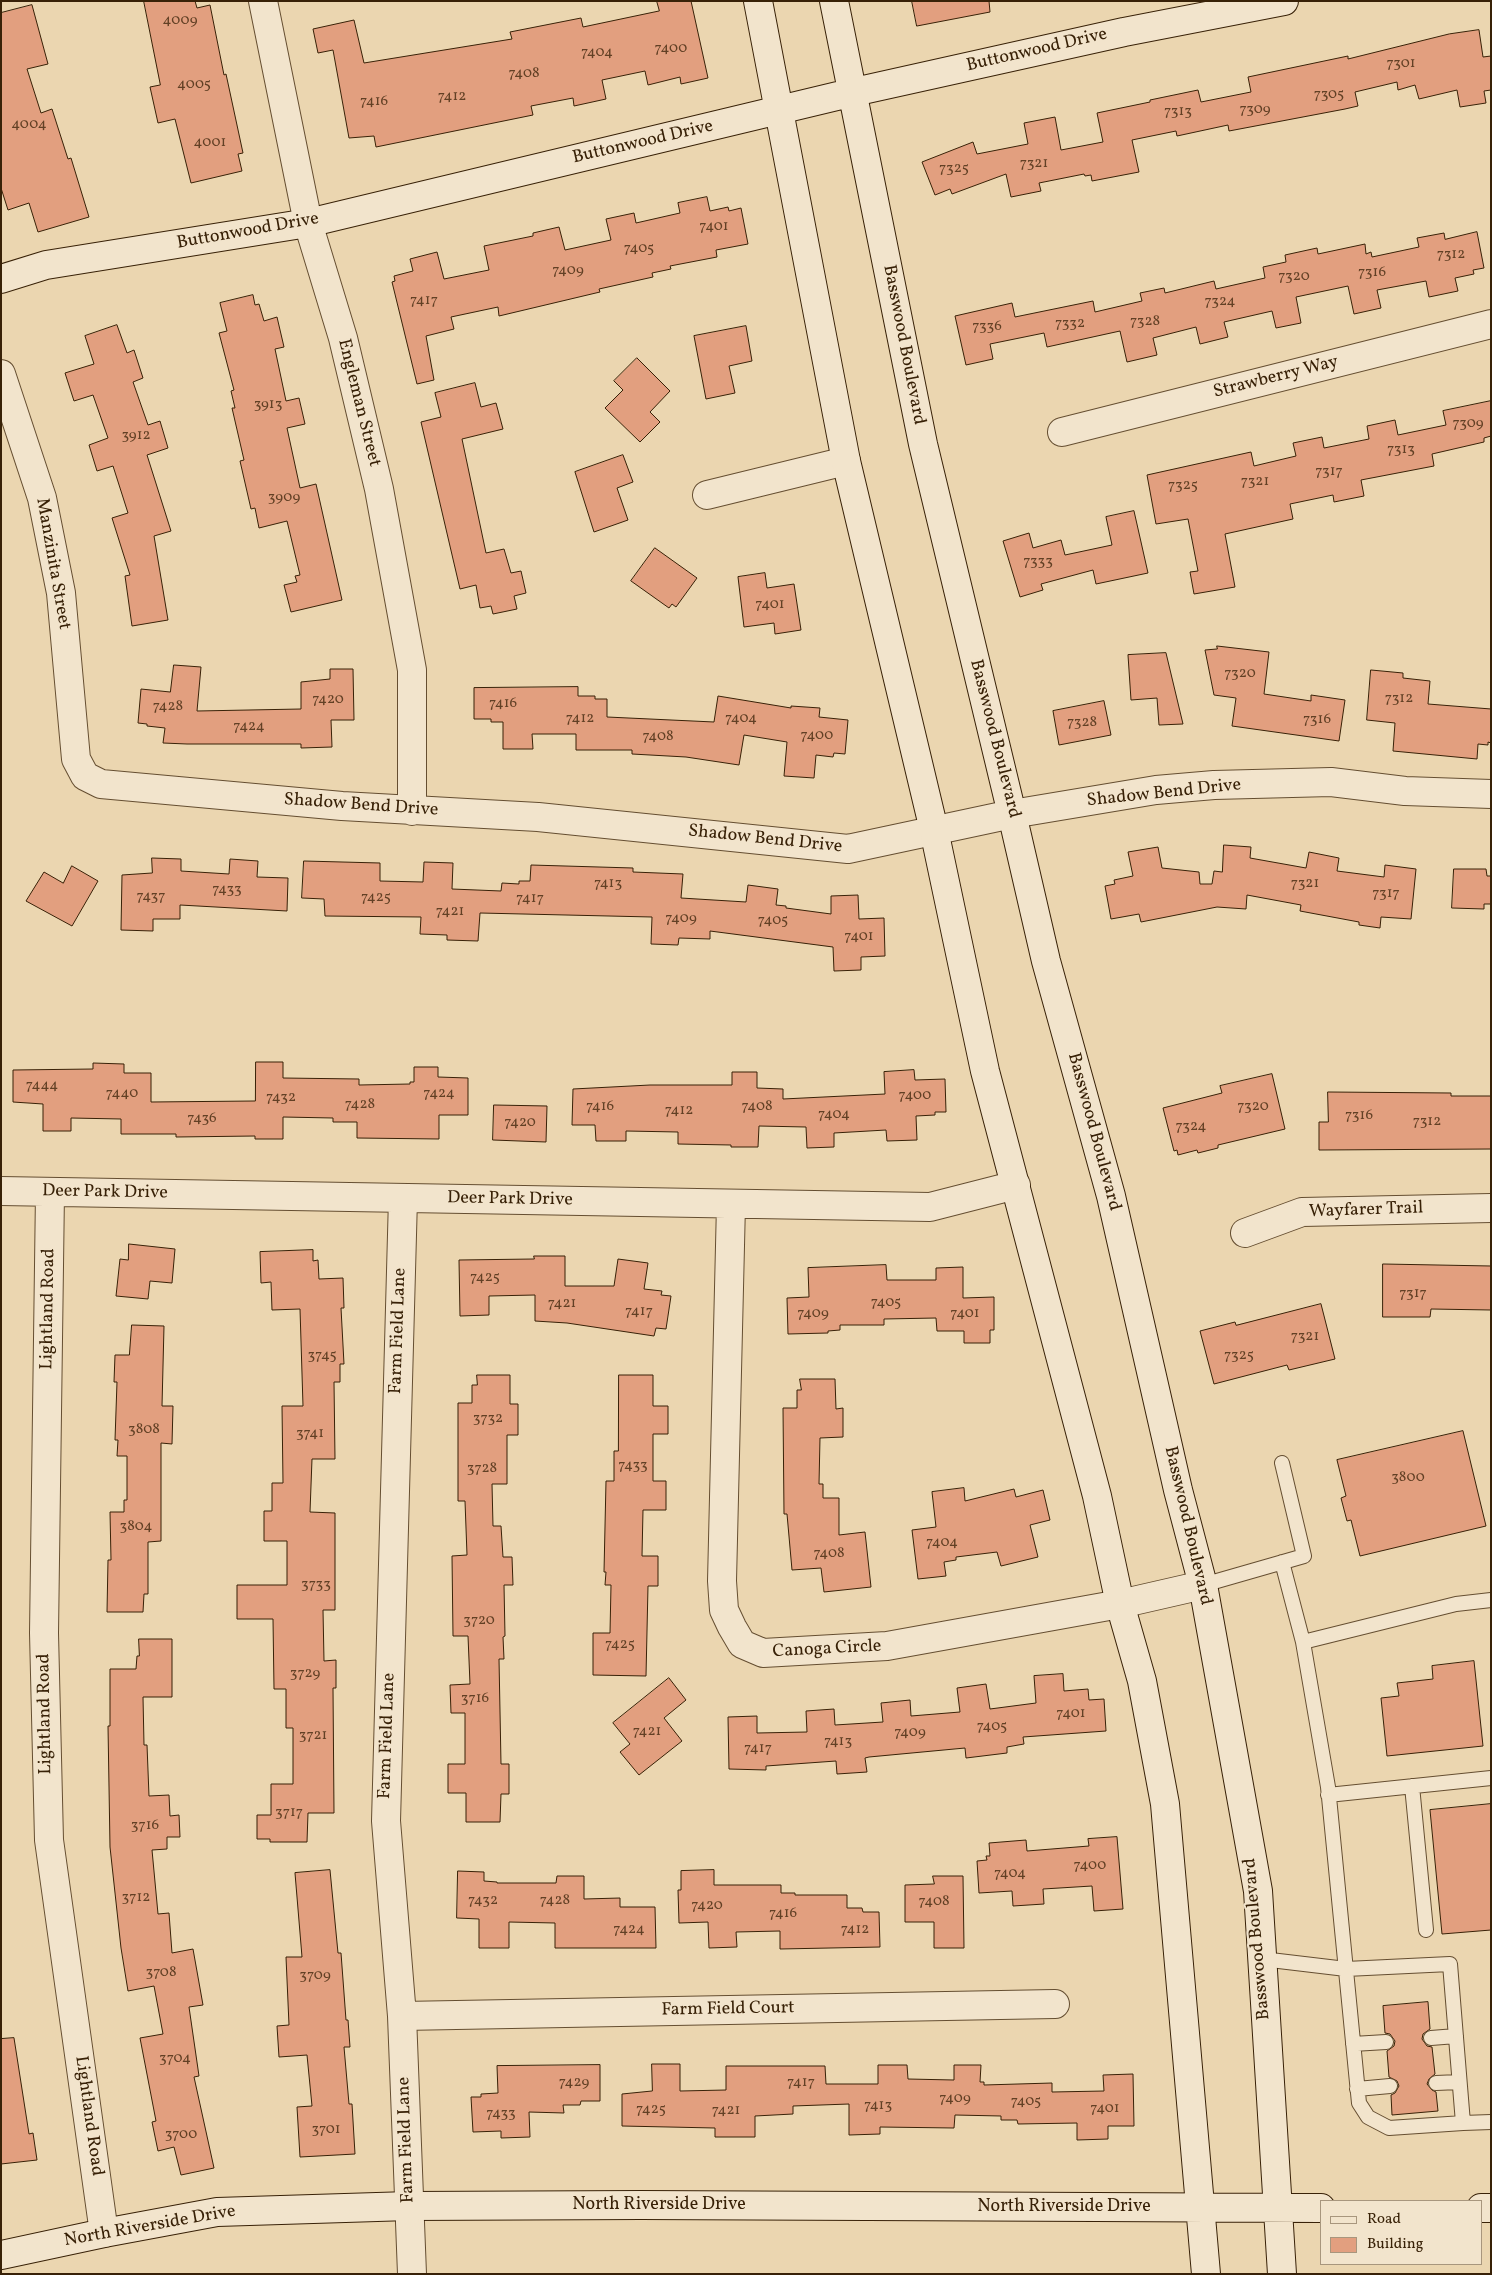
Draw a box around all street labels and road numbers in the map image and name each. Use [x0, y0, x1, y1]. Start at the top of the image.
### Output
street label: Buttonwood Drive [964, 24, 1110, 78]
street label: Buttonwood Drive [570, 116, 716, 170]
street label: Buttonwood Drive [175, 209, 321, 255]
street label: Basswood Boulevard [877, 263, 929, 427]
street label: Engleman Street [332, 337, 384, 469]
street label: Strawberry Way [1211, 352, 1341, 404]
street label: Manzinita Street [30, 497, 74, 631]
street label: Basswood Boulevard [964, 657, 1024, 821]
street label: Shadow Bend Drive [1086, 775, 1242, 813]
street label: Shadow Bend Drive [283, 790, 439, 822]
street label: Shadow Bend Drive [687, 821, 843, 859]
street label: Basswood Boulevard [1062, 1051, 1124, 1213]
street label: Deer Park Drive [42, 1181, 168, 1205]
street label: Deer Park Drive [447, 1188, 573, 1212]
street label: Wayfarer Trail [1308, 1198, 1424, 1224]
street label: Lightland Road [37, 1248, 61, 1370]
street label: Farm Field Lane [386, 1268, 412, 1394]
street label: Basswood Boulevard [1158, 1444, 1216, 1608]
street label: Canoga Circle [772, 1636, 882, 1664]
street label: Lightland Road [34, 1653, 58, 1775]
street label: Farm Field Lane [375, 1673, 401, 1799]
street label: Basswood Boulevard [1240, 1857, 1276, 2021]
street label: Farm Field Court [661, 1998, 795, 2022]
street label: Lightland Road [69, 2054, 107, 2178]
street label: Farm Field Lane [394, 2077, 420, 2203]
street label: North Riverside Drive [572, 2195, 746, 2217]
street label: North Riverside Drive [977, 2197, 1151, 2219]
street label: North Riverside Drive [63, 2201, 237, 2253]

